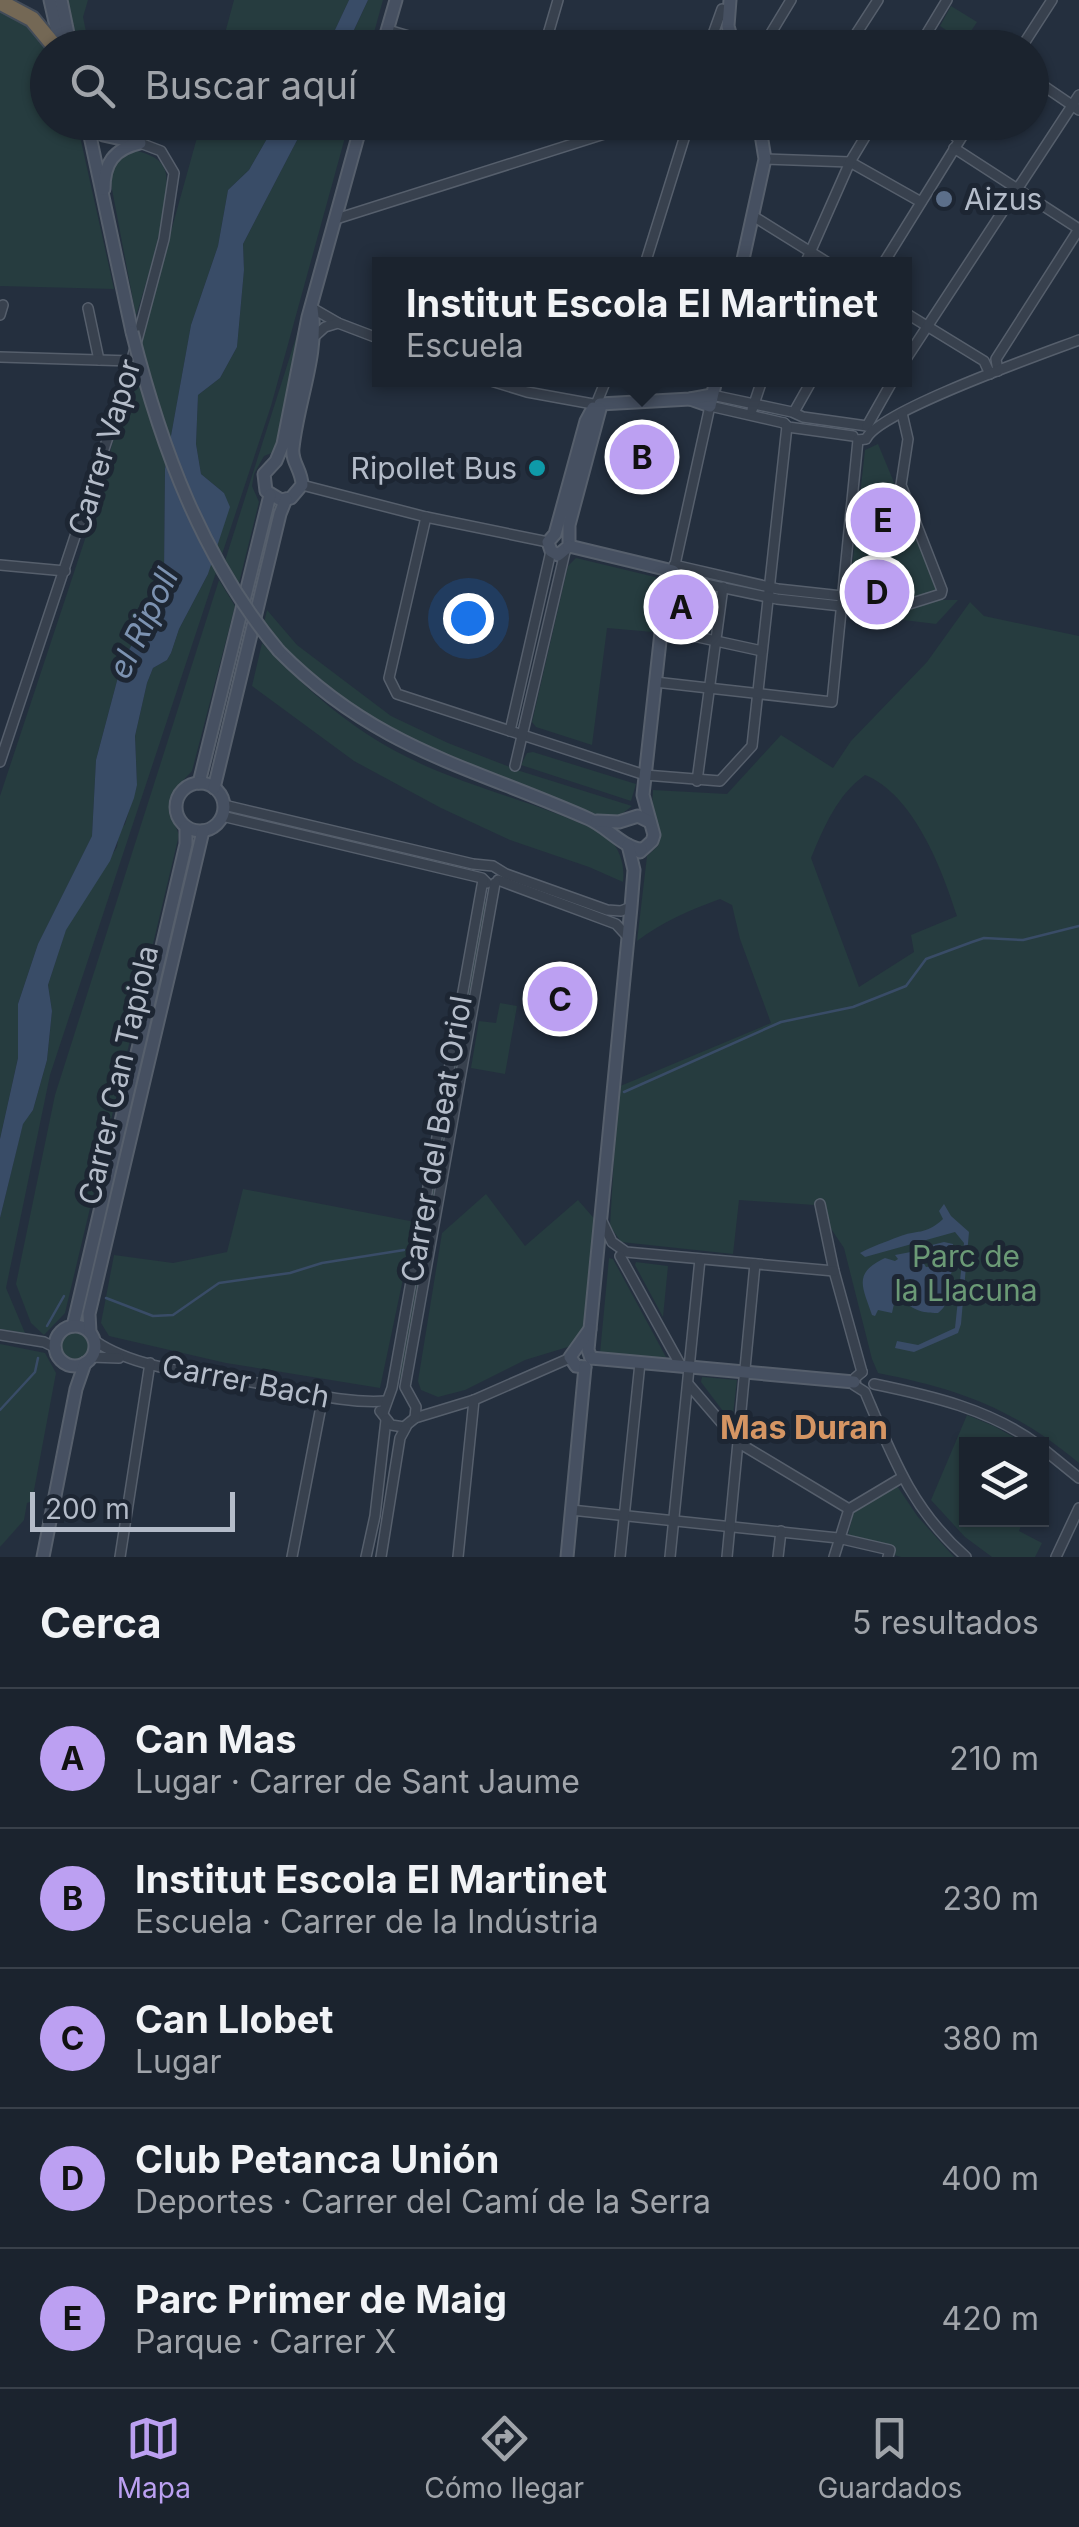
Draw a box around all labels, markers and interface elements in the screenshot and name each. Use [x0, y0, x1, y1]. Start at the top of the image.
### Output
search box [30, 30, 1049, 140]
icon: search [65, 58, 120, 113]
text: Buscar aquí [145, 62, 357, 108]
place label: Aizus [964, 181, 1042, 217]
marker: Aizus [933, 188, 955, 210]
popup [372, 257, 912, 387]
text: Institut Escola El Martinet [406, 280, 878, 326]
text: Escuela [406, 326, 524, 365]
street label: Carrer Vapor [60, 355, 148, 539]
pin: B [610, 420, 674, 494]
place label: Ripollet Bus [351, 450, 517, 486]
marker: Ripollet Bus [526, 457, 548, 479]
pin: E [850, 482, 916, 558]
pin: D [844, 554, 910, 630]
water label: el Ripoll [100, 561, 186, 685]
pin: A [648, 570, 714, 644]
your location [443, 593, 494, 644]
street label: Carrer Can Tapiola [71, 942, 165, 1208]
pin: C [528, 962, 592, 1036]
street label: Carrer del Beat Oriol [393, 993, 479, 1285]
park label: Parc de la Llacuna [894, 1238, 1038, 1308]
street label: Carrer Bach [159, 1347, 333, 1415]
district label: Mas Duran [720, 1408, 888, 1447]
map controls [959, 1437, 1049, 1527]
button: layers [959, 1437, 1049, 1527]
scale bar [30, 1487, 235, 1532]
text: 200 m [45, 1492, 130, 1526]
text: Cerca [40, 1597, 162, 1648]
text: 5 resultados [852, 1603, 1039, 1642]
text: Can Mas [135, 1716, 297, 1762]
text: A [61, 1739, 84, 1778]
text: 210 m [949, 1739, 1039, 1778]
text: Lugar · Carrer de Sant Jaume [135, 1762, 580, 1801]
text: Institut Escola El Martinet [135, 1856, 607, 1902]
text: B [62, 1879, 83, 1918]
text: 230 m [943, 1879, 1039, 1918]
text: Escuela · Carrer de la Indústria [135, 1902, 599, 1941]
text: Can Llobet [135, 1996, 333, 2042]
text: C [61, 2019, 84, 2058]
text: 380 m [942, 2019, 1039, 2058]
text: Lugar [135, 2042, 222, 2081]
text: Club Petanca Unión [135, 2136, 499, 2182]
text: D [61, 2159, 84, 2198]
text: 400 m [941, 2159, 1039, 2198]
text: Deportes · Carrer del Camí de la Serra [135, 2182, 711, 2221]
text: Parc Primer de Maig [135, 2276, 507, 2322]
text: E [63, 2299, 82, 2338]
text: 420 m [942, 2299, 1039, 2338]
text: Parque · Carrer X [135, 2322, 396, 2361]
tab: Mapa [117, 2411, 191, 2505]
tab: Cómo llegar [424, 2411, 584, 2505]
tab: Guardados [817, 2411, 962, 2505]

